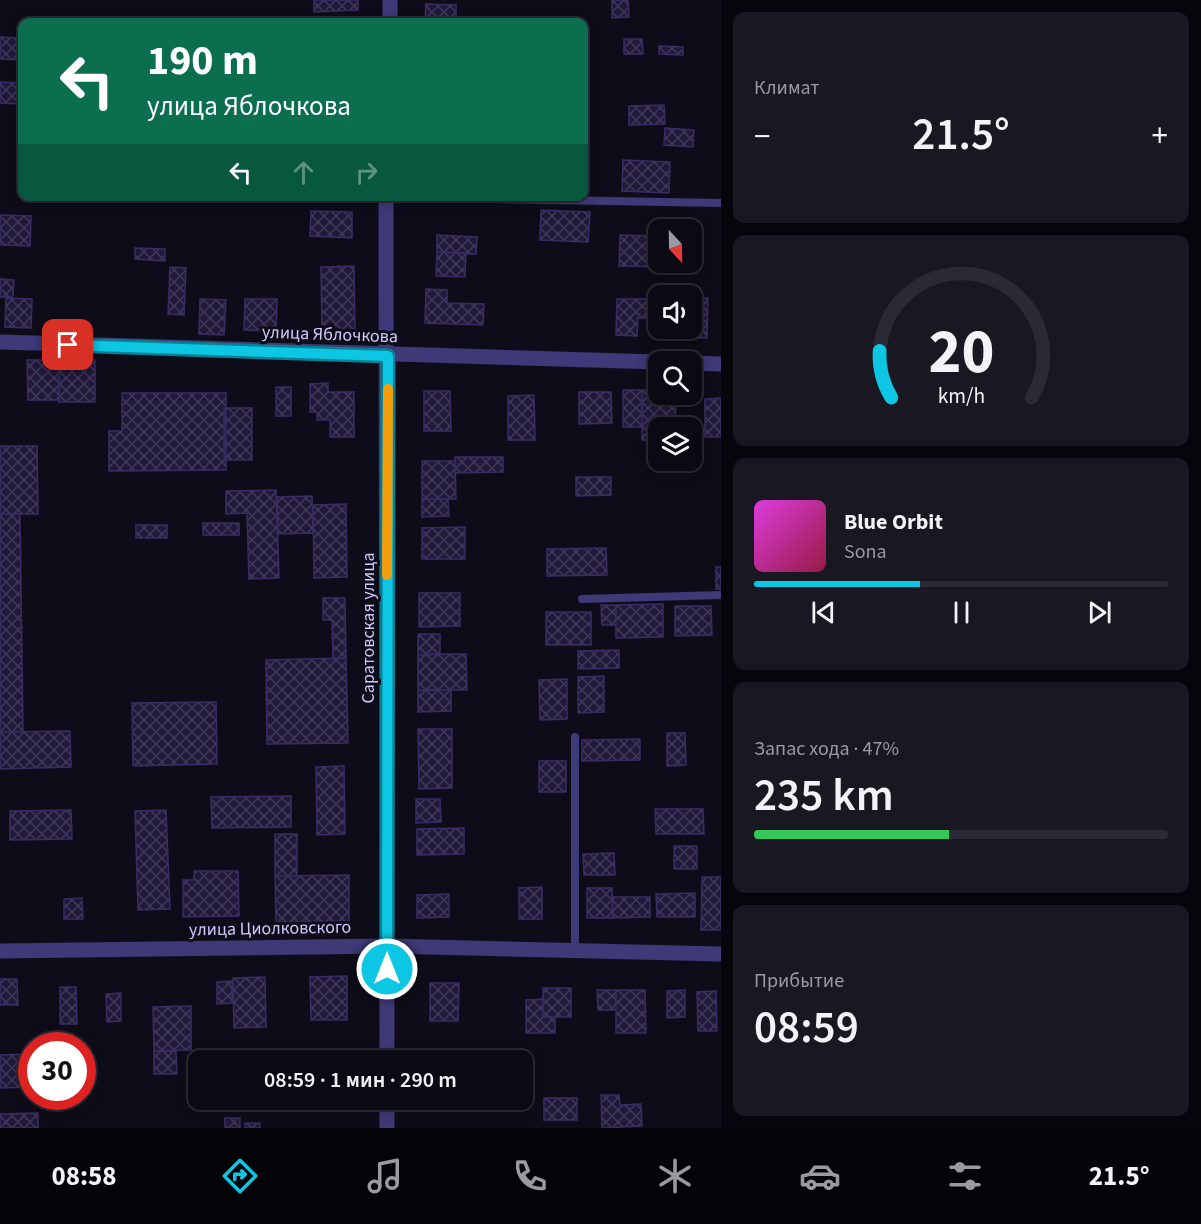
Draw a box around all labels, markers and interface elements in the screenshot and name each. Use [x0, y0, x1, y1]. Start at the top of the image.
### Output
text: 190 m [147, 31, 258, 91]
icon: left [48, 42, 126, 120]
text: Климат [754, 74, 820, 102]
text: улица Яблочкова [147, 87, 351, 126]
text: 21.5° [912, 103, 1010, 167]
text: − [754, 113, 770, 160]
text: + [1152, 113, 1168, 160]
icon: left [224, 156, 257, 189]
icon: ahead [287, 156, 320, 189]
icon: right [350, 156, 383, 189]
north arrow [648, 219, 702, 273]
map controls [648, 219, 702, 471]
button: sound [648, 285, 702, 339]
text: 20 [928, 308, 994, 397]
pin [42, 319, 93, 370]
street label: улица Яблочкова [262, 320, 398, 349]
icon: arrive [51, 328, 84, 361]
button: search [648, 351, 702, 405]
text: km/h [937, 381, 985, 412]
button: layers [648, 417, 702, 471]
text: Blue Orbit [844, 506, 943, 538]
text: Sona [844, 538, 887, 566]
street label: Саратовская улица [356, 553, 381, 703]
icon: previous [807, 596, 840, 629]
icon: pause [945, 596, 978, 629]
icon: next [1083, 596, 1116, 629]
text: Запас хода · 47% [754, 735, 899, 763]
text: 235 km [754, 764, 894, 828]
street label: улица Циолковского [189, 915, 351, 942]
position arrow [355, 937, 419, 1001]
text: Прибытие [754, 967, 844, 995]
text: 08:59 [754, 996, 859, 1060]
speed limit sign: 30 [18, 1032, 96, 1110]
text: 08:59 · 1 мин · 290 m [264, 1064, 457, 1096]
icon: directions [219, 1155, 261, 1197]
icon: music [364, 1155, 406, 1197]
icon: phone [509, 1155, 551, 1197]
icon: climate [654, 1155, 696, 1197]
icon: car [799, 1155, 841, 1197]
icon: filters [944, 1155, 986, 1197]
text: 08:58 [51, 1157, 117, 1196]
text: 21.5° [1089, 1157, 1150, 1196]

